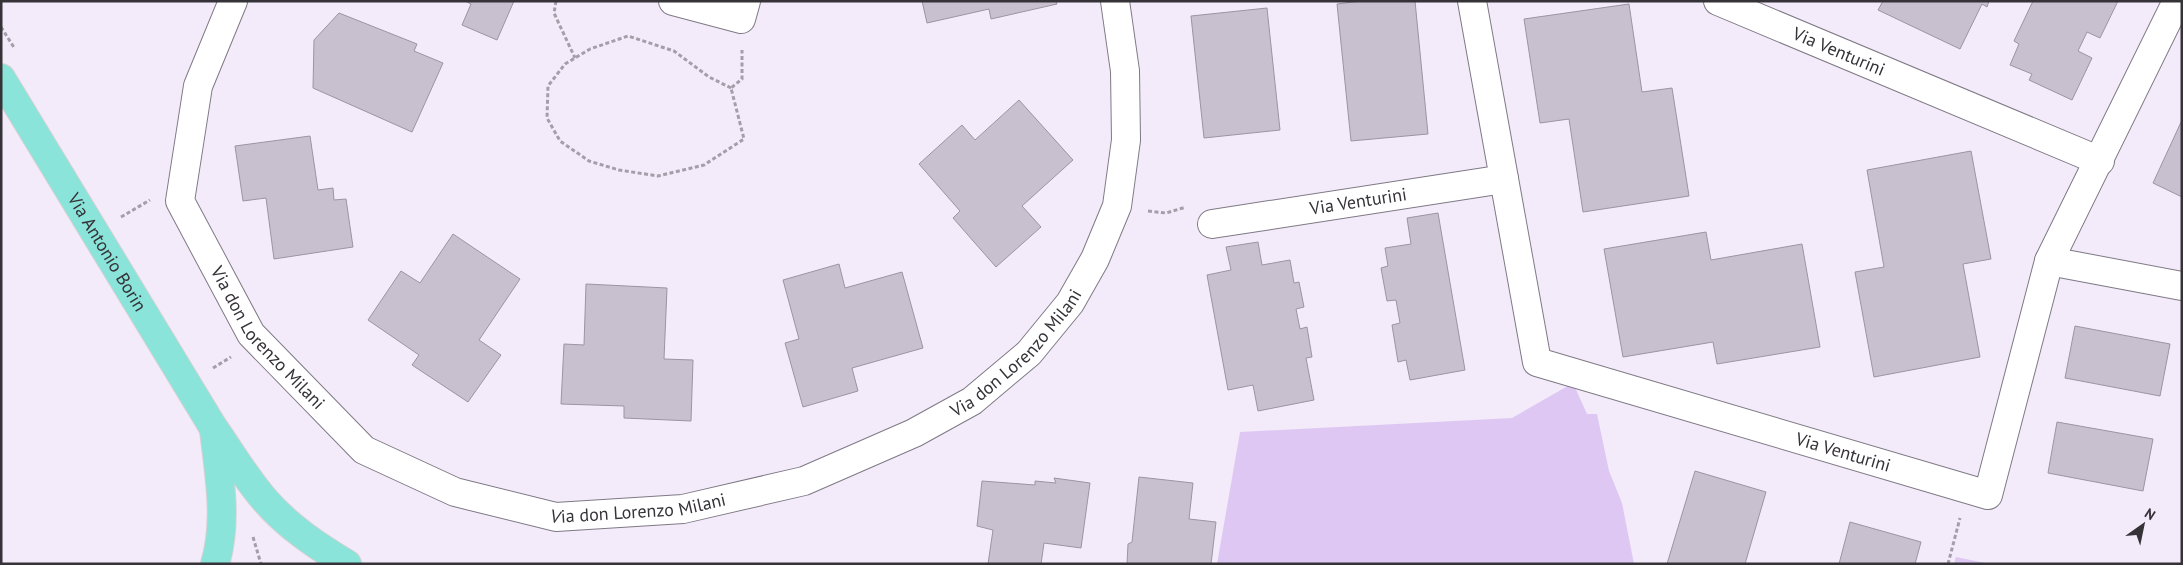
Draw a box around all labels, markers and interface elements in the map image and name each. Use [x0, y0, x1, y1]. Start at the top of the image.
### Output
street label: Via Venturini [1788, 21, 1889, 81]
street label: Via Venturini [1307, 182, 1408, 220]
street label: Via Antonio Borin [62, 188, 152, 315]
street label: Via don Lorenzo Milani [205, 261, 330, 414]
street label: Via don Lorenzo Milani [945, 285, 1086, 422]
street label: Via Venturini [1792, 427, 1894, 477]
street label: Via don Lorenzo Milani [547, 488, 728, 529]
north arrow [2118, 500, 2168, 550]
text: N [2141, 504, 2159, 524]

